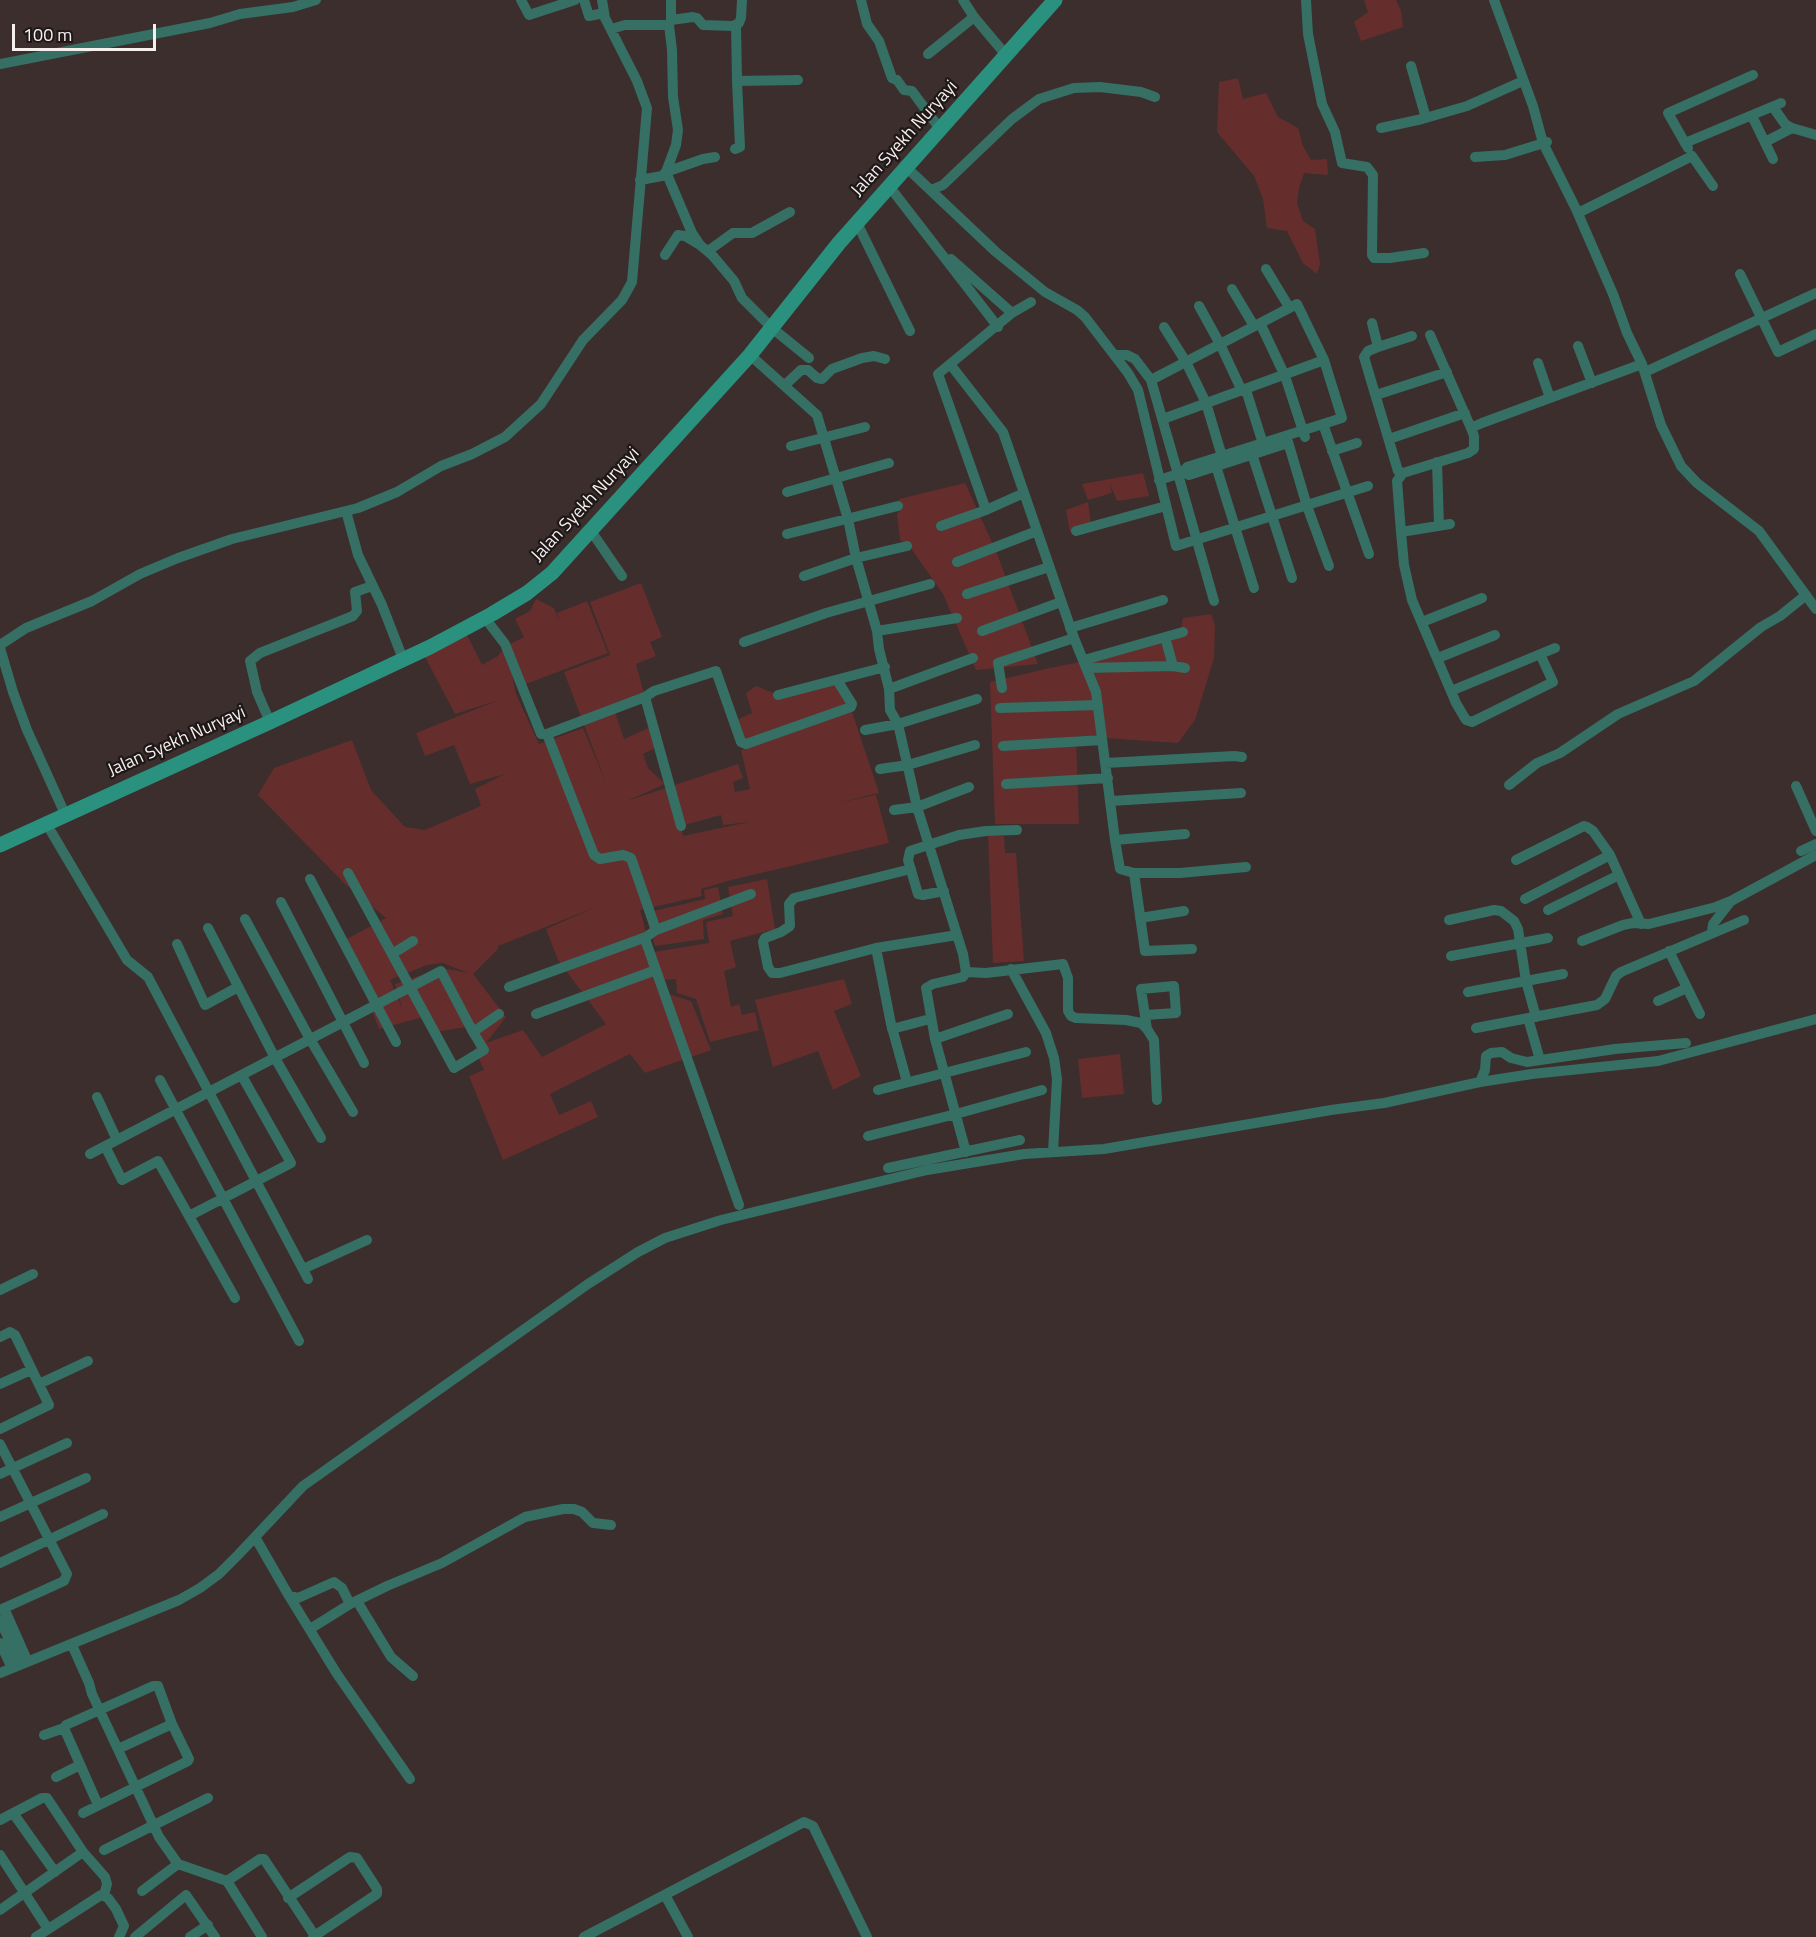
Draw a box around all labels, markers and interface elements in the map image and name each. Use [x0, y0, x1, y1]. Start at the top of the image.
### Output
scale bar [15, 12, 159, 50]
text: 100 m [23, 21, 72, 48]
street label: Jalan Syekh Nuryayi [847, 77, 963, 201]
street label: Jalan Syekh Nuryayi [527, 443, 645, 567]
street label: Jalan Syekh Nuryayi [105, 702, 249, 782]

